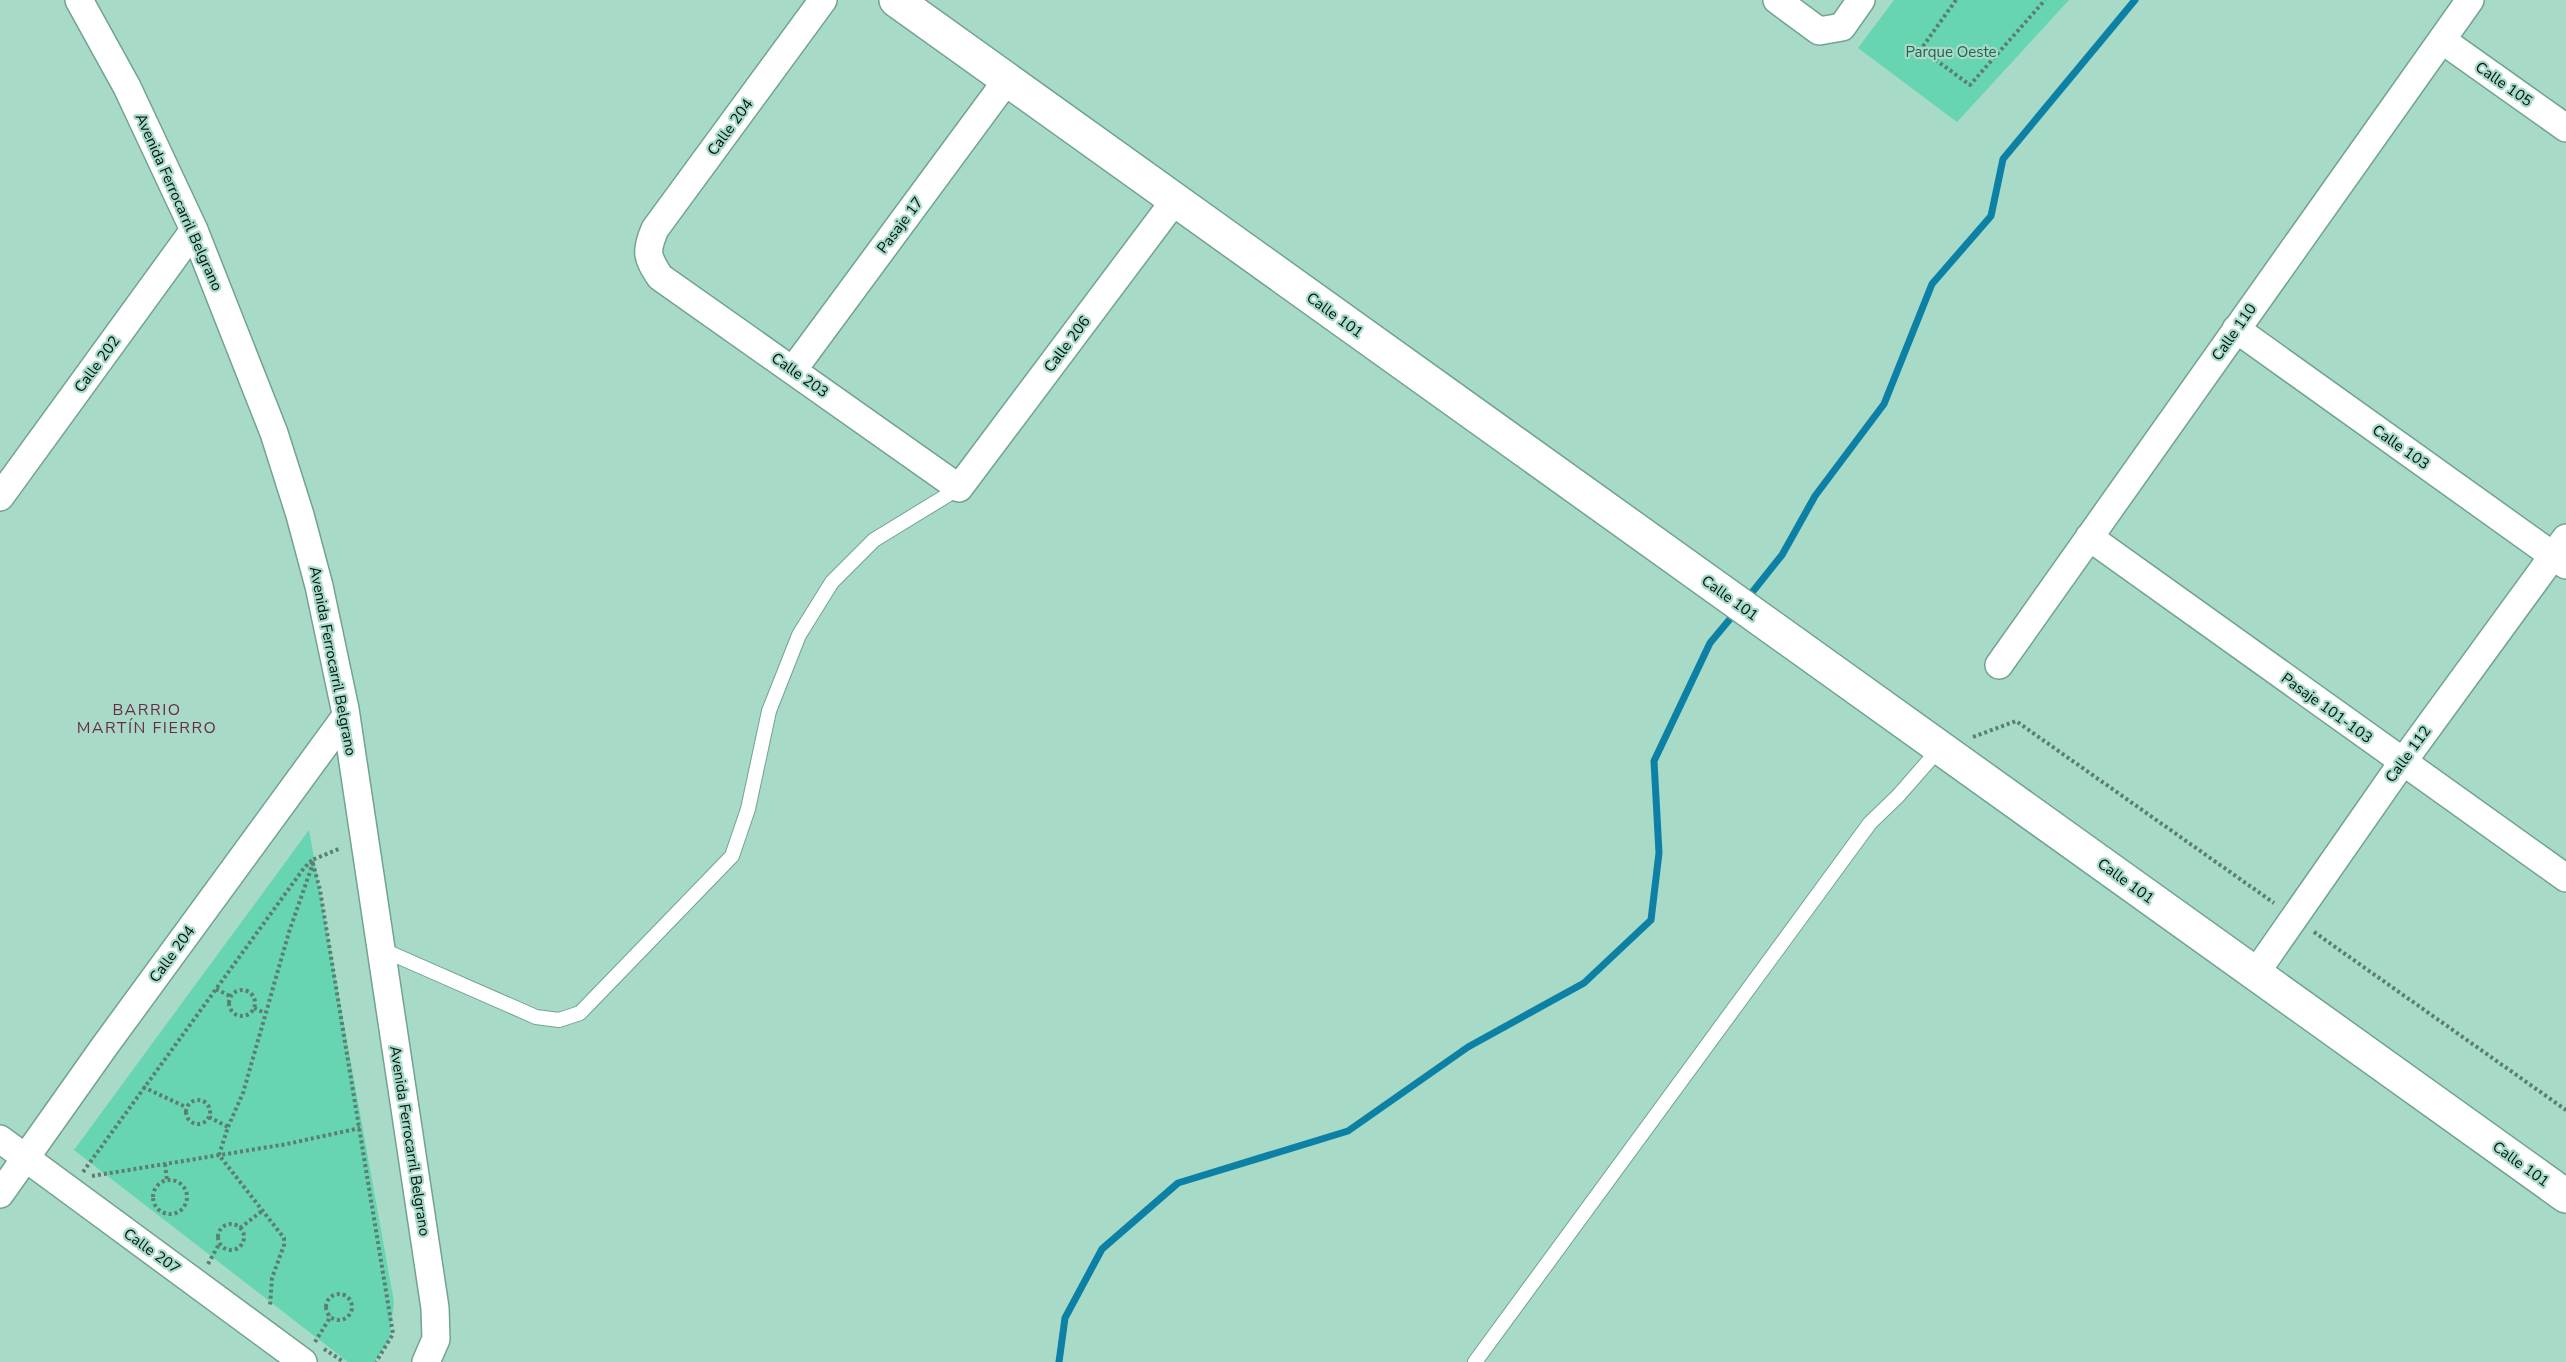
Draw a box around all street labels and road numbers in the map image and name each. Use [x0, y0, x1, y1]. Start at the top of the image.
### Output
street label: Calle 105 [2471, 57, 2537, 111]
street label: Calle 204 [703, 95, 757, 159]
street label: Avenida Ferrocarril Belgrano [131, 110, 227, 294]
street label: Pasaje 17 [872, 193, 928, 257]
street label: Calle 101 [1303, 288, 1367, 342]
street label: Calle 110 [2207, 299, 2261, 365]
street label: Calle 206 [1039, 312, 1095, 376]
street label: Calle 202 [70, 332, 124, 396]
street label: Calle 203 [767, 348, 833, 402]
street label: Calle 103 [2368, 420, 2434, 474]
street label: Avenida Ferrocarril Belgrano [305, 565, 361, 757]
street label: Calle 101 [1698, 571, 1762, 625]
street label: Pasaje 101-103 [2277, 668, 2377, 748]
street label: Calle 112 [2381, 722, 2435, 786]
street label: Calle 101 [2094, 854, 2158, 908]
street label: Calle 204 [145, 922, 199, 986]
street label: Avenida Ferrocarril Belgrano [385, 1044, 435, 1238]
street label: Calle 101 [2489, 1137, 2553, 1191]
street label: Calle 207 [120, 1224, 184, 1278]

